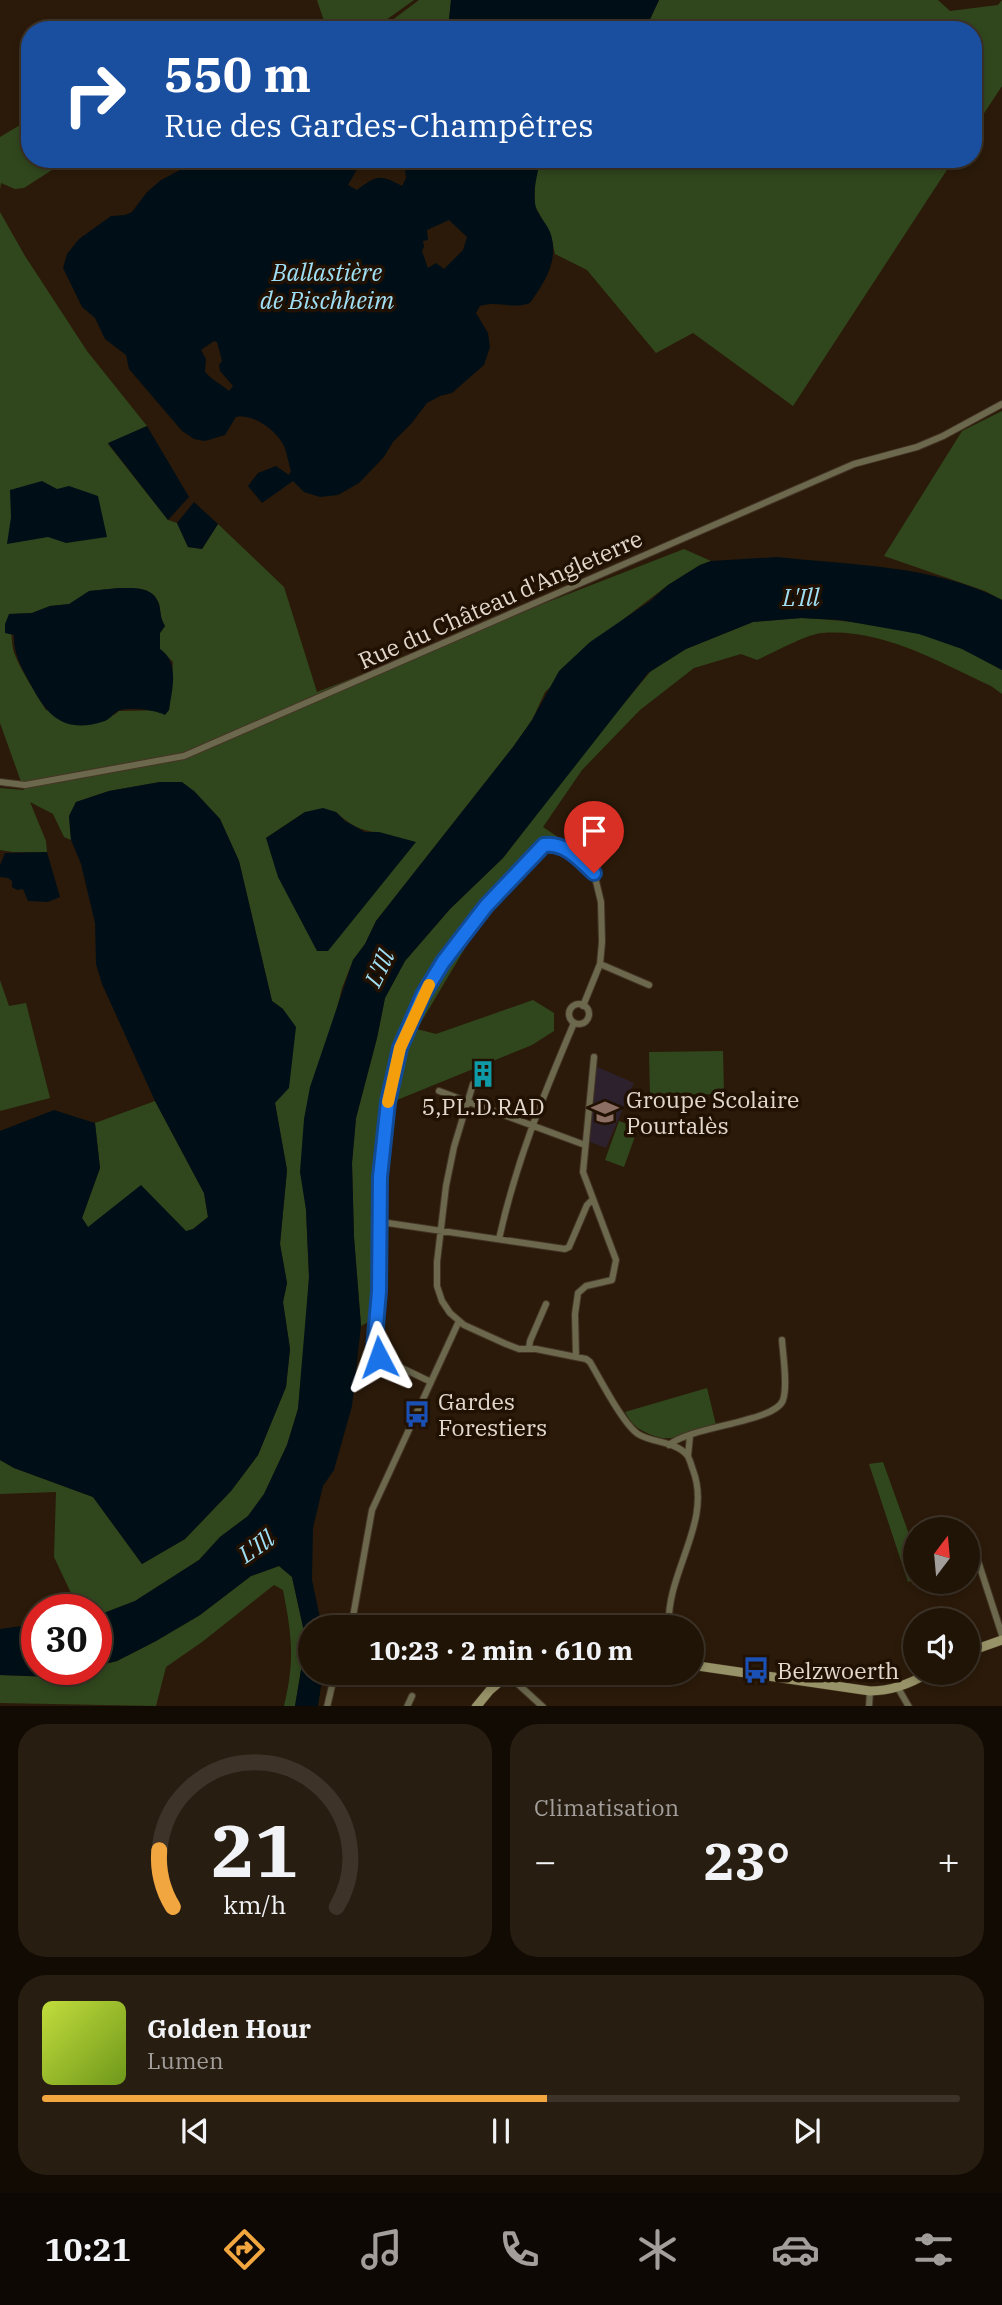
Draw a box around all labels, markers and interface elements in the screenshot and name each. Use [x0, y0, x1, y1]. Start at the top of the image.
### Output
text: 550 m [164, 42, 311, 105]
icon: right [49, 49, 140, 140]
text: Rue des Gardes-Champêtres [164, 104, 594, 146]
water label: Ballastière de Bischheim [260, 256, 394, 316]
street label: Rue du Château d'Angleterre [353, 523, 647, 675]
water label: L'Ill [781, 581, 821, 613]
pin [564, 801, 624, 873]
icon: arrive [575, 812, 613, 850]
water label: L'Ill [356, 943, 402, 993]
building icon: 5,PL.D.RAD [468, 1059, 498, 1089]
place label: Groupe Scolaire Pourtalès [626, 1084, 799, 1140]
place label: 5,PL.D.RAD [421, 1091, 545, 1121]
school or university icon: Groupe Scolaire Pourtalès [590, 1097, 620, 1127]
position arrow [342, 1320, 416, 1394]
place label: Gardes Forestiers [438, 1386, 547, 1442]
bus stop icon: Gardes Forestiers [402, 1399, 432, 1429]
north arrow [903, 1517, 980, 1594]
map controls [903, 1517, 980, 1685]
water label: L'Ill [231, 1522, 281, 1570]
speed limit sign: 30 [21, 1594, 112, 1685]
button: sound [903, 1608, 980, 1685]
text: 10:23 · 2 min · 610 m [369, 1633, 633, 1667]
bus stop icon: Belzwoerth [741, 1655, 771, 1685]
place label: Belzwoerth [777, 1655, 899, 1685]
text: Climatisation [534, 1792, 679, 1822]
text: 21 [211, 1802, 299, 1897]
text: 23° [704, 1827, 790, 1894]
text: − [534, 1836, 557, 1885]
text: + [937, 1836, 960, 1885]
text: km/h [223, 1887, 287, 1920]
text: Golden Hour [147, 2011, 311, 2045]
text: Lumen [147, 2045, 224, 2075]
icon: previous [176, 2112, 214, 2150]
icon: pause [482, 2112, 520, 2150]
icon: next [788, 2112, 826, 2150]
icon: directions [220, 2225, 269, 2274]
icon: music [357, 2225, 406, 2274]
icon: phone [495, 2225, 544, 2274]
icon: climate [633, 2225, 682, 2274]
icon: car [771, 2225, 820, 2274]
icon: filters [909, 2225, 958, 2274]
text: 10:21 [44, 2228, 131, 2270]

